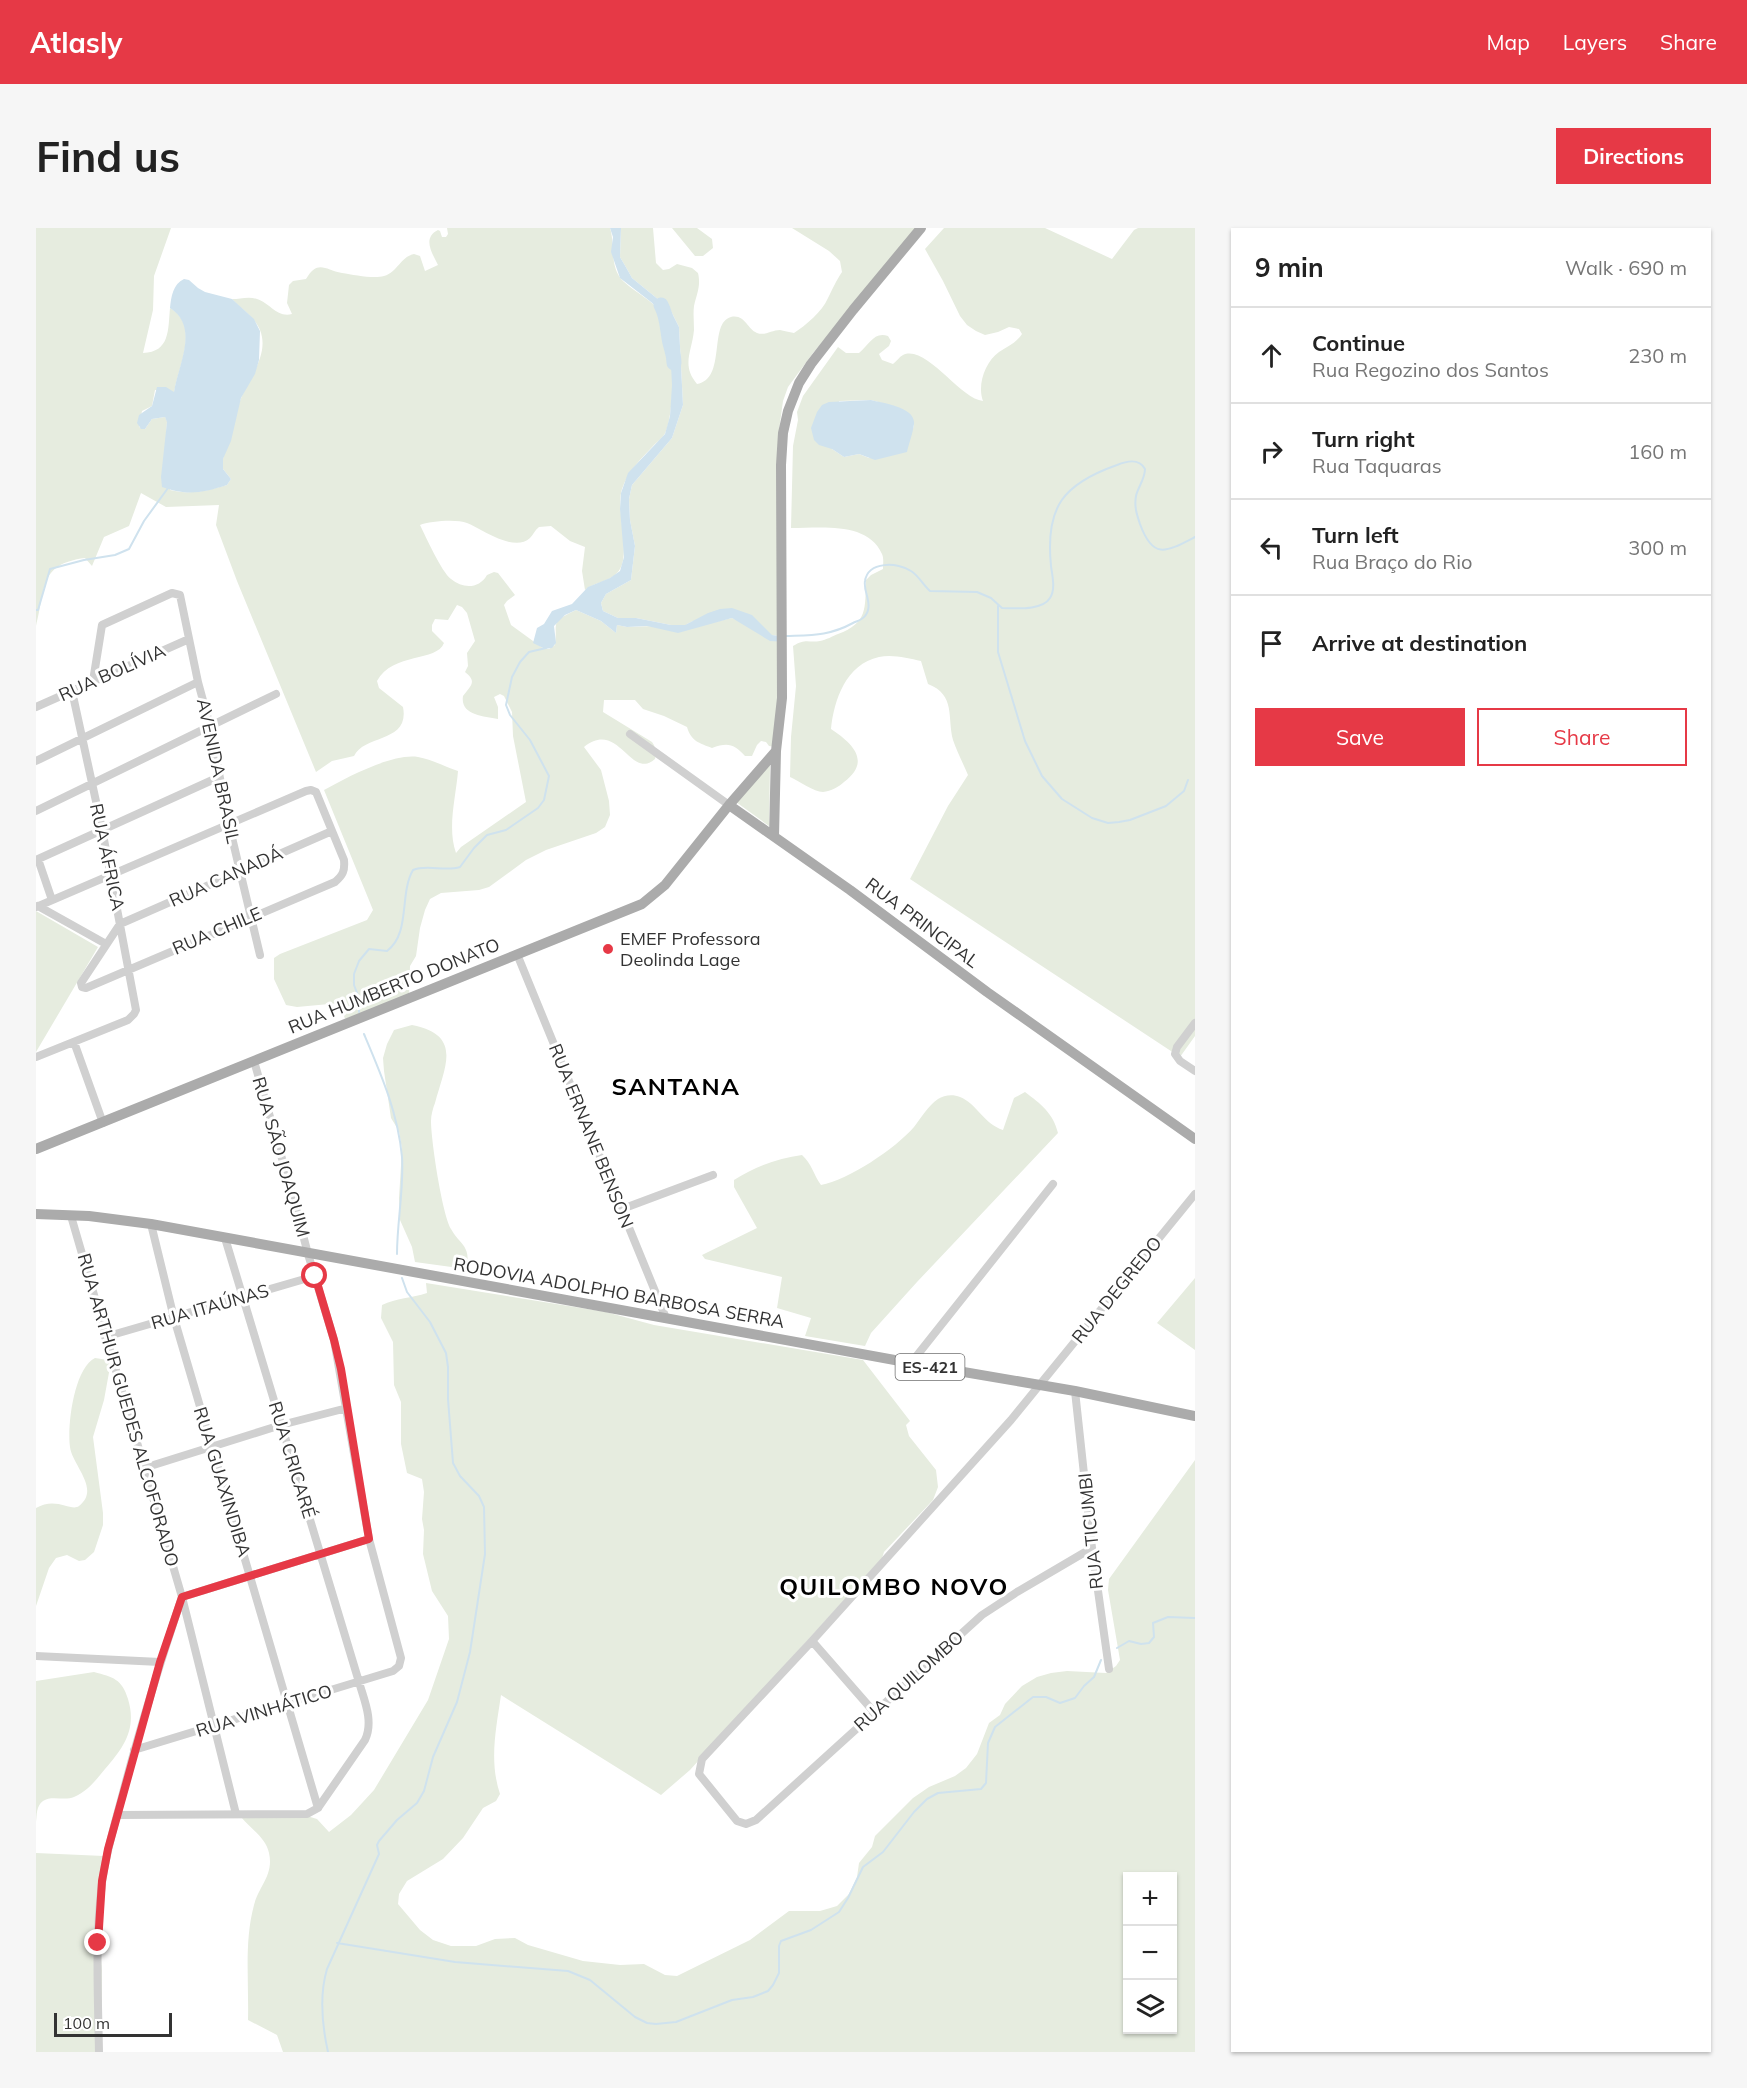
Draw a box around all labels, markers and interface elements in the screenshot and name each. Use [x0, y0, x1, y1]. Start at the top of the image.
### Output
text: Atlasly [30, 25, 122, 60]
text: Map [1487, 29, 1530, 55]
text: Layers [1563, 29, 1627, 55]
text: Share [1660, 29, 1717, 55]
button: Directions [1556, 128, 1711, 184]
text: Find us [36, 130, 180, 183]
text: 9 min [1255, 251, 1324, 284]
text: Walk · 690 m [1565, 255, 1687, 280]
text: Continue [1312, 329, 1405, 357]
icon: ahead [1255, 339, 1288, 372]
text: 230 m [1628, 343, 1687, 368]
text: Rua Regozino dos Santos [1312, 357, 1549, 382]
text: Turn right [1312, 425, 1415, 453]
icon: right [1255, 435, 1288, 468]
text: 160 m [1628, 439, 1687, 464]
text: Rua Taquaras [1312, 453, 1442, 478]
text: Turn left [1312, 521, 1399, 549]
icon: left [1255, 531, 1288, 564]
text: 300 m [1628, 535, 1687, 560]
text: Rua Braço do Rio [1312, 549, 1472, 574]
icon: arrive [1255, 627, 1288, 660]
text: Arrive at destination [1312, 629, 1527, 657]
street label: RUA BOLÍVIA [55, 639, 169, 706]
street label: AVENIDA BRASIL [192, 696, 245, 846]
button: Save [1255, 708, 1465, 766]
button: Share [1477, 708, 1687, 766]
street label: RUA ÁFRICA [85, 801, 130, 913]
street label: RUA CANADÁ [165, 841, 286, 912]
street label: RUA PRINCIPAL [861, 872, 984, 973]
street label: RUA CHILE [169, 901, 265, 960]
place label: EMEF Professora Deolinda Lage [620, 927, 761, 971]
street label: RUA HUMBERTO DONATO [285, 933, 503, 1039]
marker: EMEF Professora Deolinda Lage [601, 942, 615, 956]
street label: RUA ERNANE BENSON [544, 1040, 639, 1231]
district label: SANTANA [611, 1071, 741, 1101]
street label: RUA SÃO JOAQUIM [248, 1074, 315, 1240]
street label: RUA DEGREDO [1066, 1232, 1167, 1348]
street label: RUA ARTHUR GUEDES ALCOFORADO [73, 1250, 184, 1569]
street label: RODOVIA ADOLPHO BARBOSA SERRA [452, 1252, 786, 1333]
route start [301, 1262, 327, 1288]
street label: RUA ITAÚNAS [148, 1279, 272, 1334]
road number: ES-421 [896, 1354, 964, 1380]
street label: RUA CRICARÉ [264, 1399, 321, 1521]
street label: RUA GUAXINDIBA [189, 1404, 256, 1560]
street label: RUA TICUMBI [1073, 1472, 1108, 1590]
district label: QUILOMBO NOVO [779, 1571, 1009, 1601]
street label: RUA QUILOMBO [849, 1625, 968, 1736]
street label: RUA VINHÁTICO [193, 1679, 335, 1742]
map controls [1123, 1872, 1177, 2034]
button: + [1123, 1872, 1177, 1926]
button: − [1123, 1926, 1177, 1980]
route end [84, 1929, 110, 1955]
button: layers [1123, 1980, 1177, 2034]
scale bar [54, 2010, 172, 2038]
text: 100 m [63, 2013, 110, 2033]

